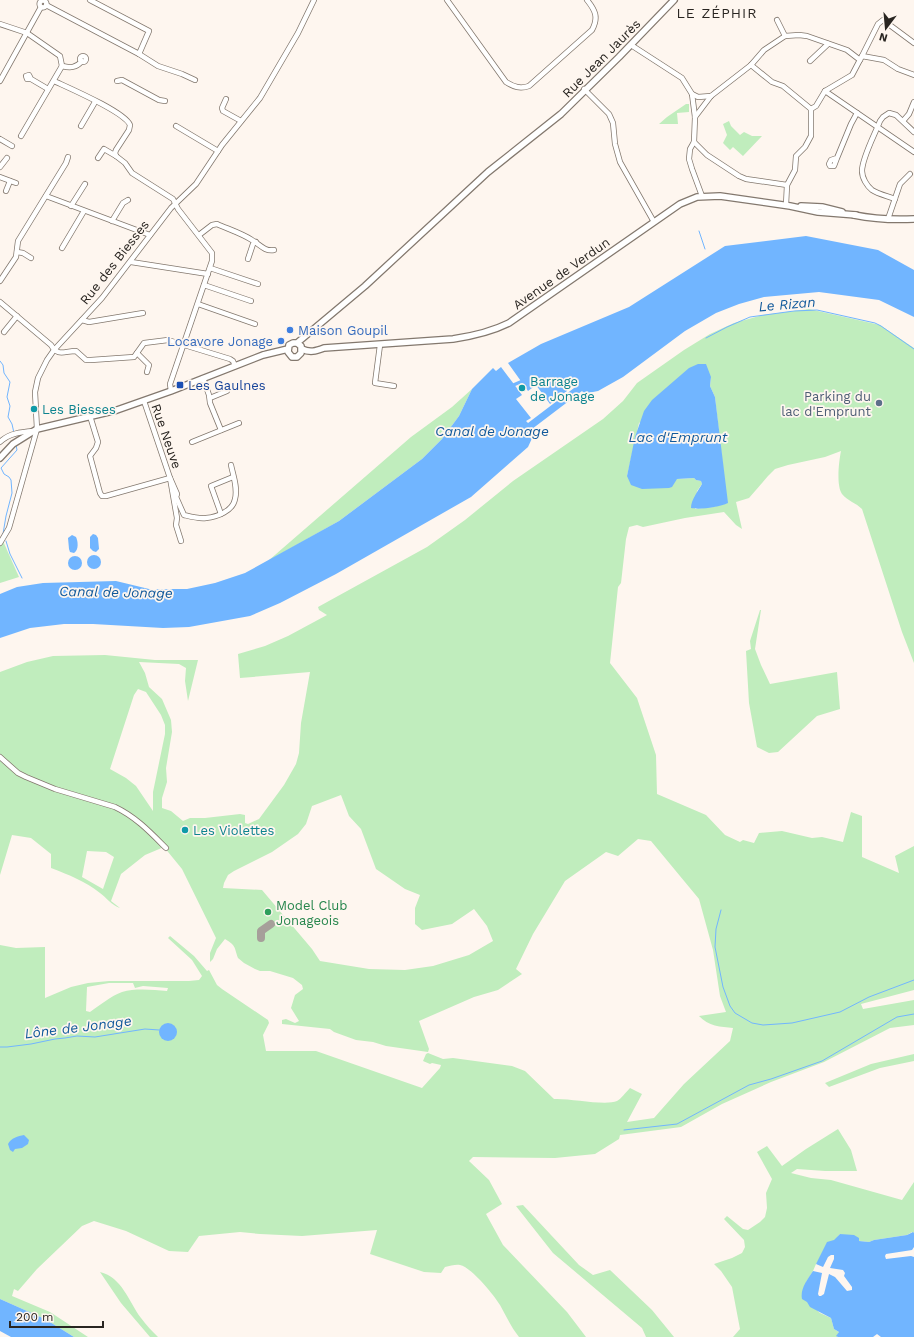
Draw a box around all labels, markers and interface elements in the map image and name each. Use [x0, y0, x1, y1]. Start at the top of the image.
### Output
district label: LE ZÉPHIR [676, 5, 758, 21]
north arrow [866, 8, 906, 48]
street label: Rue Jean Jaurès [559, 16, 644, 101]
text: N [878, 30, 889, 45]
street label: Rue des Biesses [77, 217, 152, 307]
street label: Avenue de Verdun [510, 234, 613, 312]
water label: Le Rizan [758, 294, 816, 314]
place label: Maison Goupil [298, 323, 388, 338]
marker: Maison Goupil [285, 325, 295, 335]
place label: Locavore Jonage [167, 334, 273, 349]
marker: Locavore Jonage [276, 336, 286, 346]
place label: Barrage de Jonage [530, 374, 595, 404]
place label: Les Gaulnes [188, 378, 266, 393]
marker: Les Gaulnes [175, 380, 185, 390]
marker: Barrage de Jonage [517, 383, 527, 393]
place label: Parking du lac d'Emprunt [781, 389, 872, 419]
marker: Parking du lac d'Emprunt [874, 398, 884, 408]
place label: Les Biesses [42, 402, 116, 417]
street label: Rue Neuve [148, 402, 185, 471]
marker: Les Biesses [29, 404, 39, 414]
water label: Canal de Jonage [435, 423, 549, 439]
water label: Lac d'Emprunt [629, 429, 728, 445]
water label: Canal de Jonage [59, 583, 173, 601]
place label: Les Violettes [193, 823, 274, 838]
marker: Les Violettes [180, 825, 190, 835]
place label: Model Club Jonageois [276, 898, 347, 928]
marker: Model Club Jonageois [263, 907, 273, 917]
water label: Lône de Jonage [24, 1012, 132, 1042]
scale bar [10, 1303, 103, 1329]
text: 200 m [16, 1310, 53, 1324]

